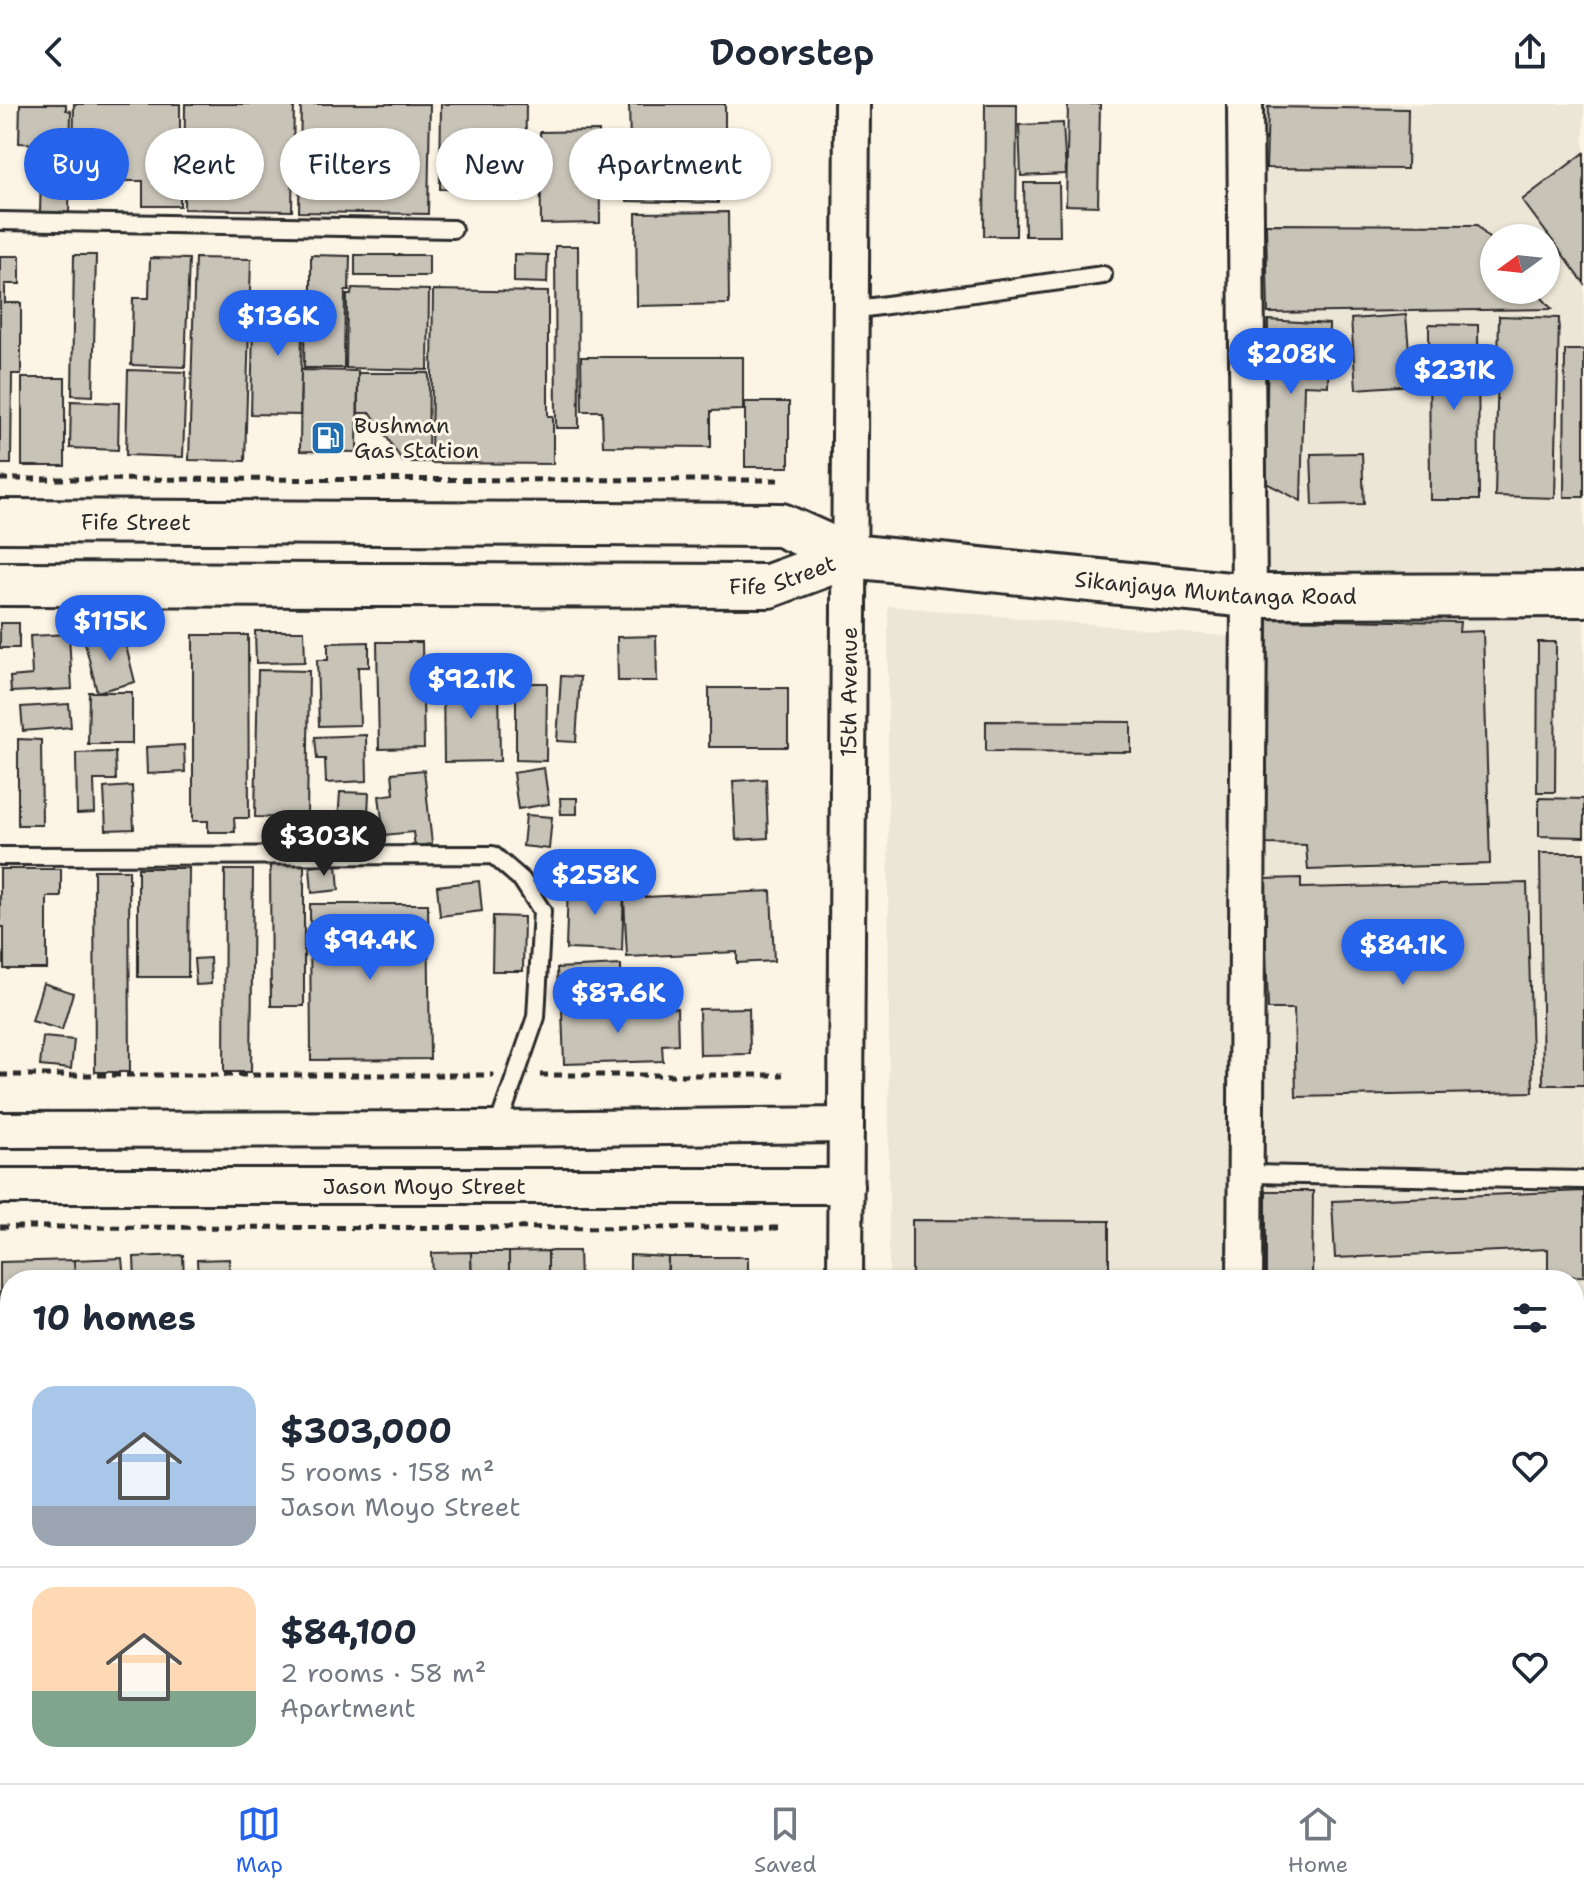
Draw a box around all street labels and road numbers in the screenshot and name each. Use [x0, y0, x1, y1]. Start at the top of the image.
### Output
street label: Fife Street [81, 507, 191, 537]
street label: Fife Street [729, 549, 840, 601]
street label: Sikanjaya Muntanga Road [1073, 565, 1357, 611]
street label: 15th Avenue [834, 627, 864, 757]
street label: Jason Moyo Street [322, 1172, 526, 1201]

